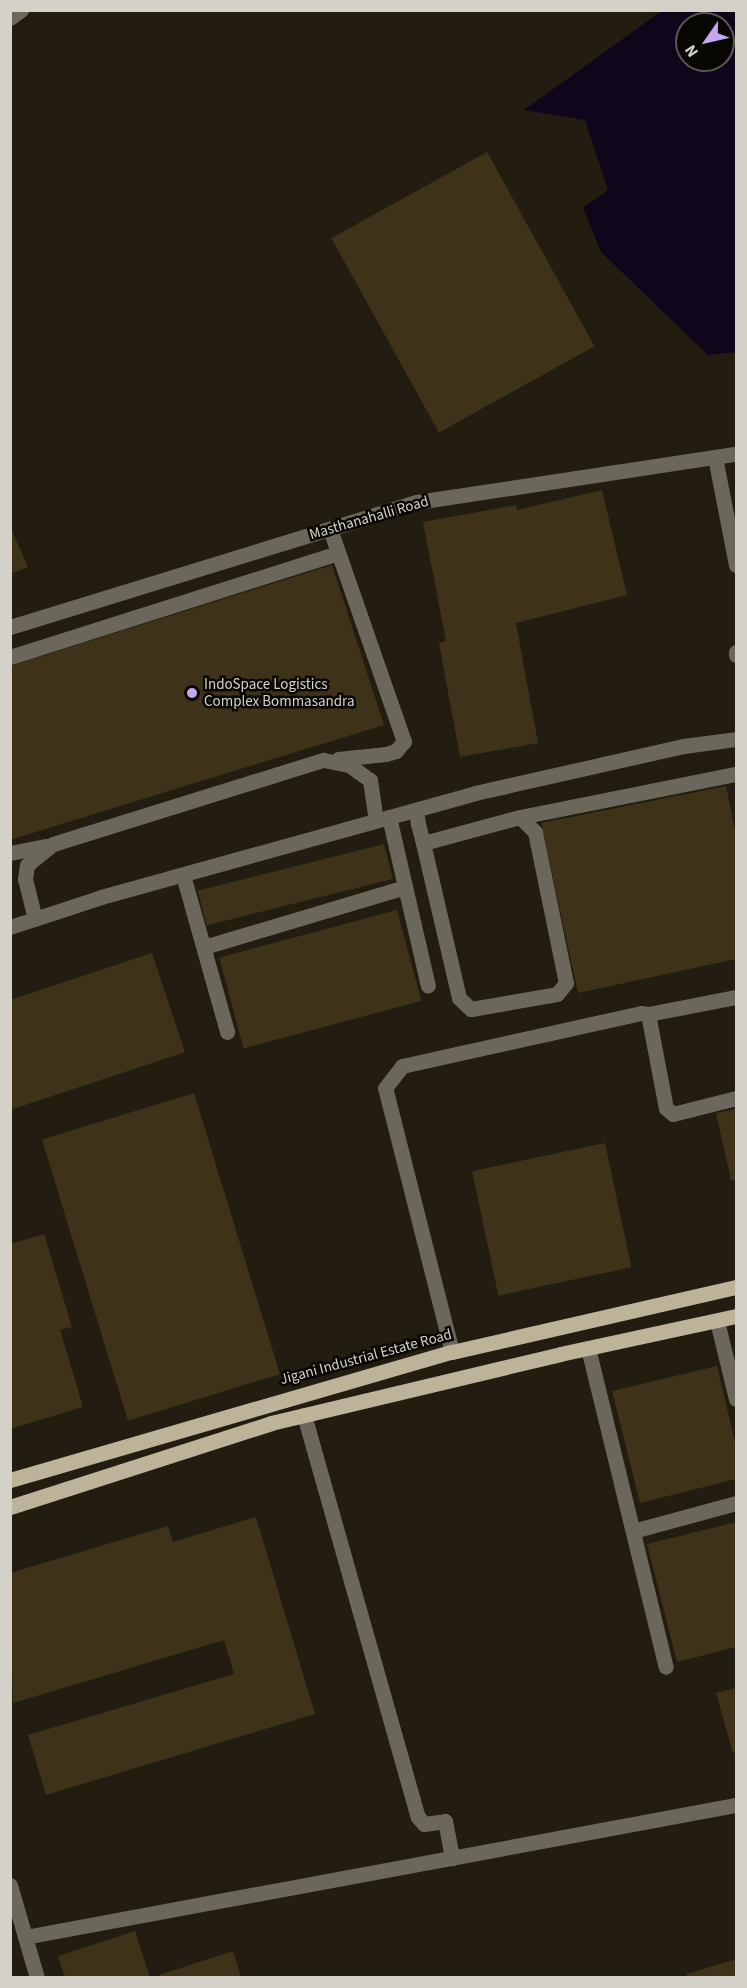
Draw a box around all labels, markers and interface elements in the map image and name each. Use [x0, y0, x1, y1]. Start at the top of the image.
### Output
north arrow [675, 12, 735, 72]
text: N [680, 40, 704, 62]
street label: Masthanahalli Road [307, 492, 431, 544]
place label: IndoSpace Logistics Complex Bommasandra [204, 675, 354, 710]
marker: IndoSpace Logistics Complex Bommasandra [185, 686, 199, 700]
street label: Jigani Industrial Estate Road [278, 1325, 454, 1389]

